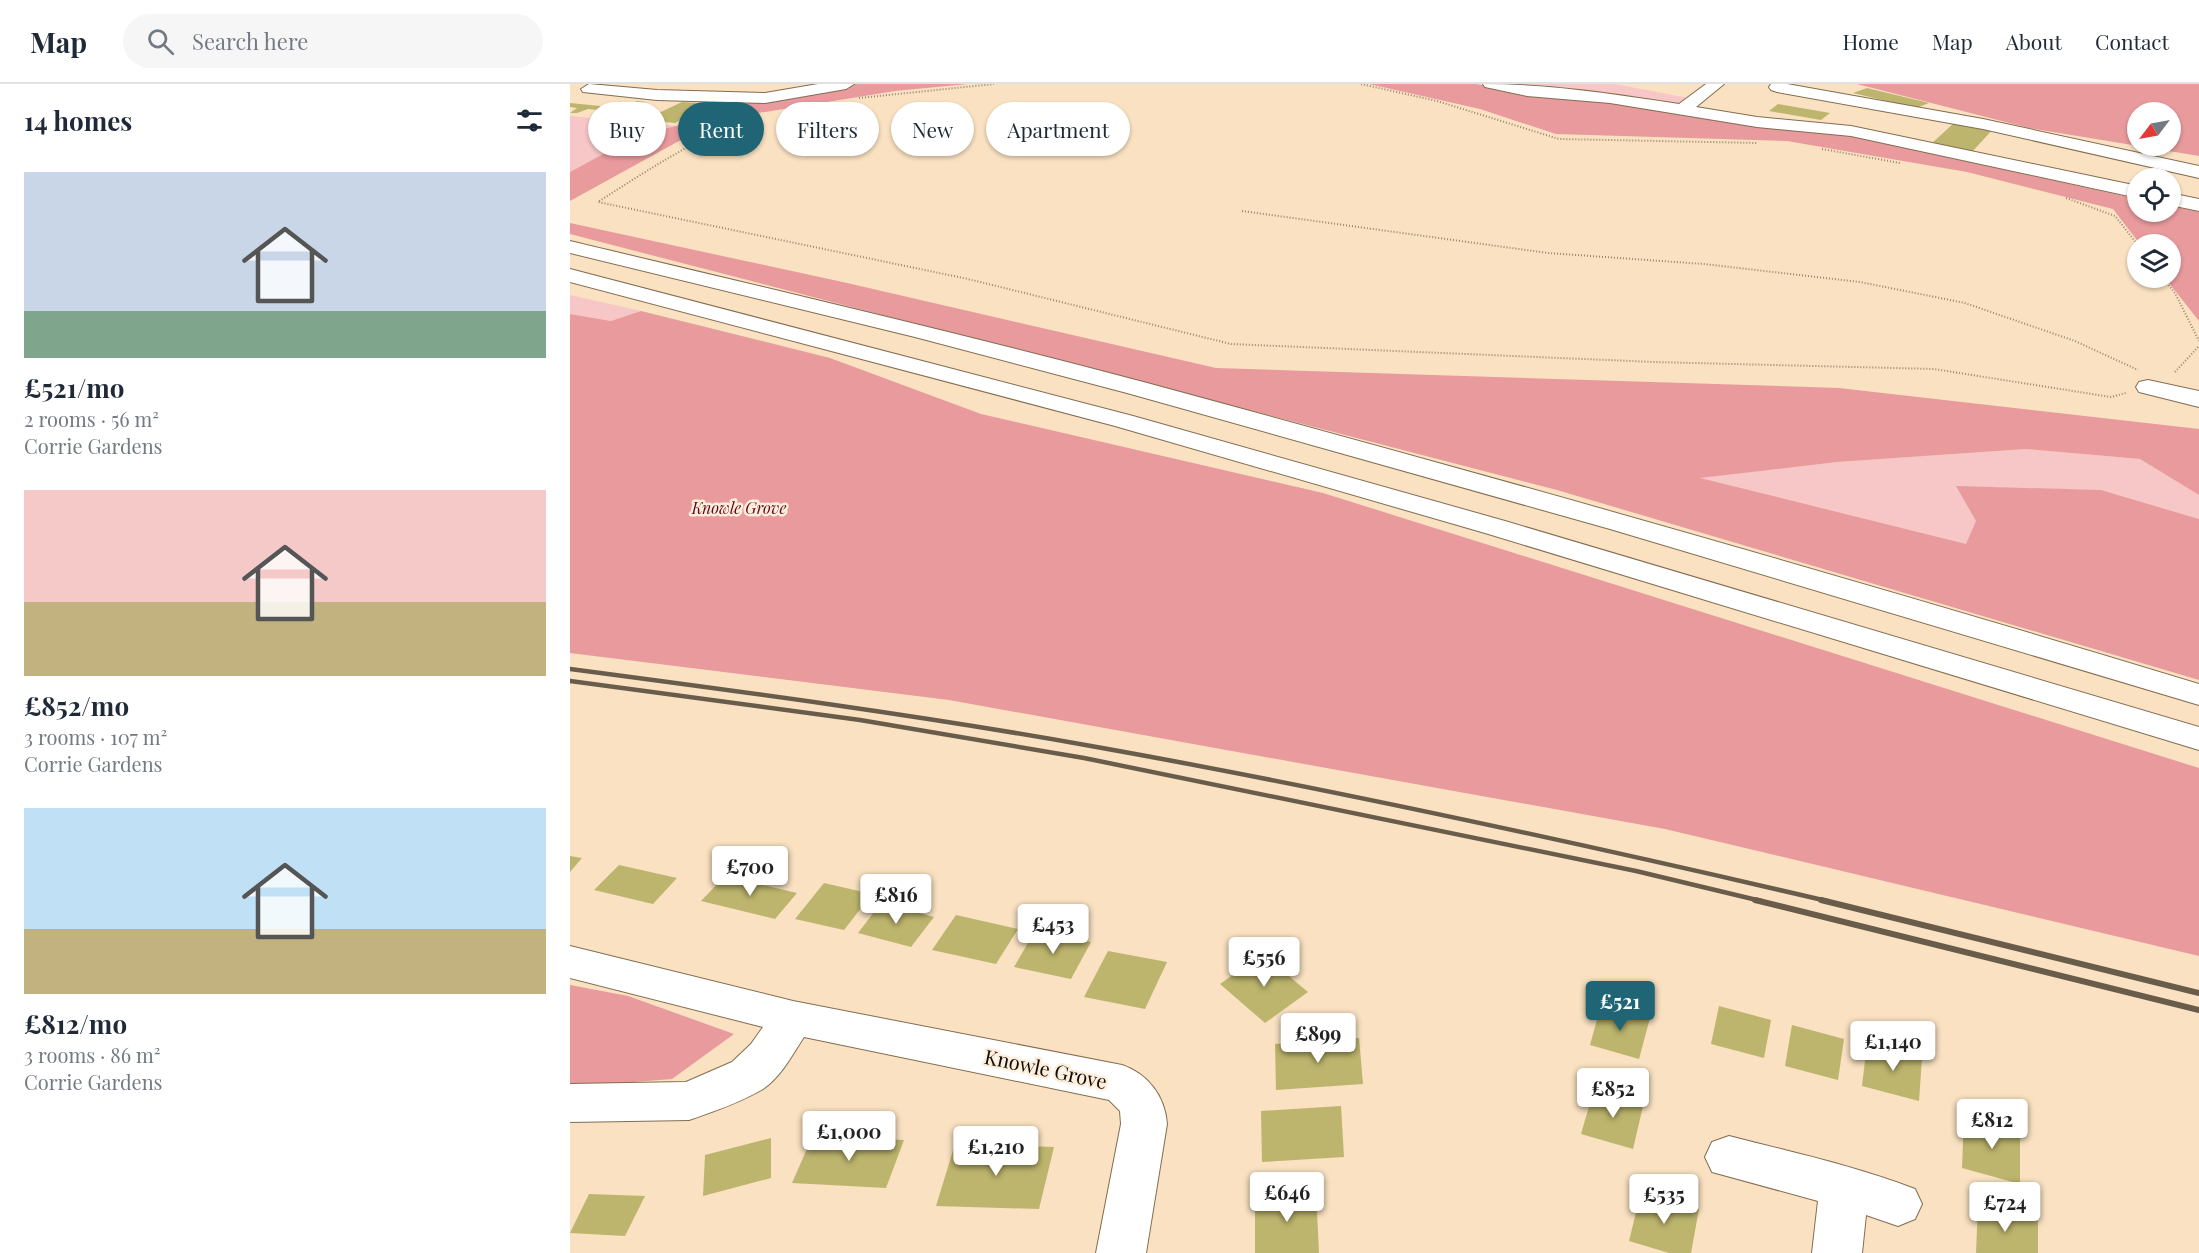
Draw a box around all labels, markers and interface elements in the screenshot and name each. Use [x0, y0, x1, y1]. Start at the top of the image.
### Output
search box [123, 14, 543, 68]
text: Map [30, 23, 87, 60]
icon: search [144, 25, 177, 58]
text: Search here [192, 26, 308, 56]
text: Home [1843, 27, 1899, 55]
text: Map [1932, 27, 1973, 55]
text: About [2006, 27, 2062, 55]
text: Contact [2095, 27, 2169, 55]
chip: Buy [588, 102, 666, 156]
chip: Rent [678, 102, 764, 156]
chip: Filters [776, 102, 879, 156]
chip: New [891, 102, 974, 156]
chip: Apartment [986, 102, 1130, 156]
north arrow [2127, 102, 2181, 156]
map controls [2127, 102, 2181, 288]
text: 14 homes [24, 103, 132, 138]
icon: filters [513, 104, 546, 137]
button: locate [2127, 168, 2181, 222]
icon: home [231, 211, 339, 319]
button: layers [2127, 234, 2181, 288]
text: £521/mo [24, 370, 124, 405]
text: 2 rooms · 56 m² [24, 405, 159, 432]
text: Corrie Gardens [24, 432, 163, 459]
park label: Knowle Grove [691, 497, 786, 518]
icon: home [231, 529, 339, 637]
text: £852/mo [24, 688, 129, 723]
text: 3 rooms · 107 m² [24, 723, 167, 750]
text: Corrie Gardens [24, 750, 163, 777]
pin: £700 [714, 846, 786, 897]
icon: home [231, 847, 339, 955]
text: £700 [726, 852, 774, 879]
pin: £816 [860, 874, 932, 925]
text: £816 [874, 880, 918, 907]
pin: £453 [1017, 904, 1089, 955]
text: £453 [1032, 910, 1074, 937]
pin: £556 [1228, 937, 1300, 988]
text: £556 [1243, 943, 1285, 970]
pin: £521 [1584, 981, 1656, 1032]
text: £521 [1600, 987, 1640, 1014]
text: £812/mo [24, 1006, 127, 1041]
pin: £899 [1282, 1013, 1354, 1064]
text: £899 [1295, 1019, 1341, 1046]
pin: £1,140 [1844, 1021, 1942, 1072]
text: £1,140 [1864, 1027, 1922, 1054]
text: 3 rooms · 86 m² [24, 1041, 161, 1068]
street label: Knowle Grove [982, 1042, 1110, 1094]
text: Corrie Gardens [24, 1068, 163, 1095]
pin: £852 [1577, 1068, 1649, 1119]
text: £852 [1591, 1074, 1635, 1101]
pin: £812 [1956, 1099, 2028, 1150]
text: £812 [1971, 1105, 2013, 1132]
pin: £1,000 [800, 1111, 898, 1162]
text: £1,000 [817, 1117, 881, 1144]
pin: £1,210 [947, 1126, 1045, 1177]
text: £1,210 [967, 1132, 1025, 1159]
pin: £646 [1251, 1172, 1323, 1223]
pin: £535 [1628, 1174, 1700, 1225]
text: £646 [1264, 1178, 1310, 1205]
text: £535 [1643, 1180, 1685, 1207]
pin: £724 [1969, 1182, 2041, 1233]
text: £724 [1983, 1188, 2027, 1215]

